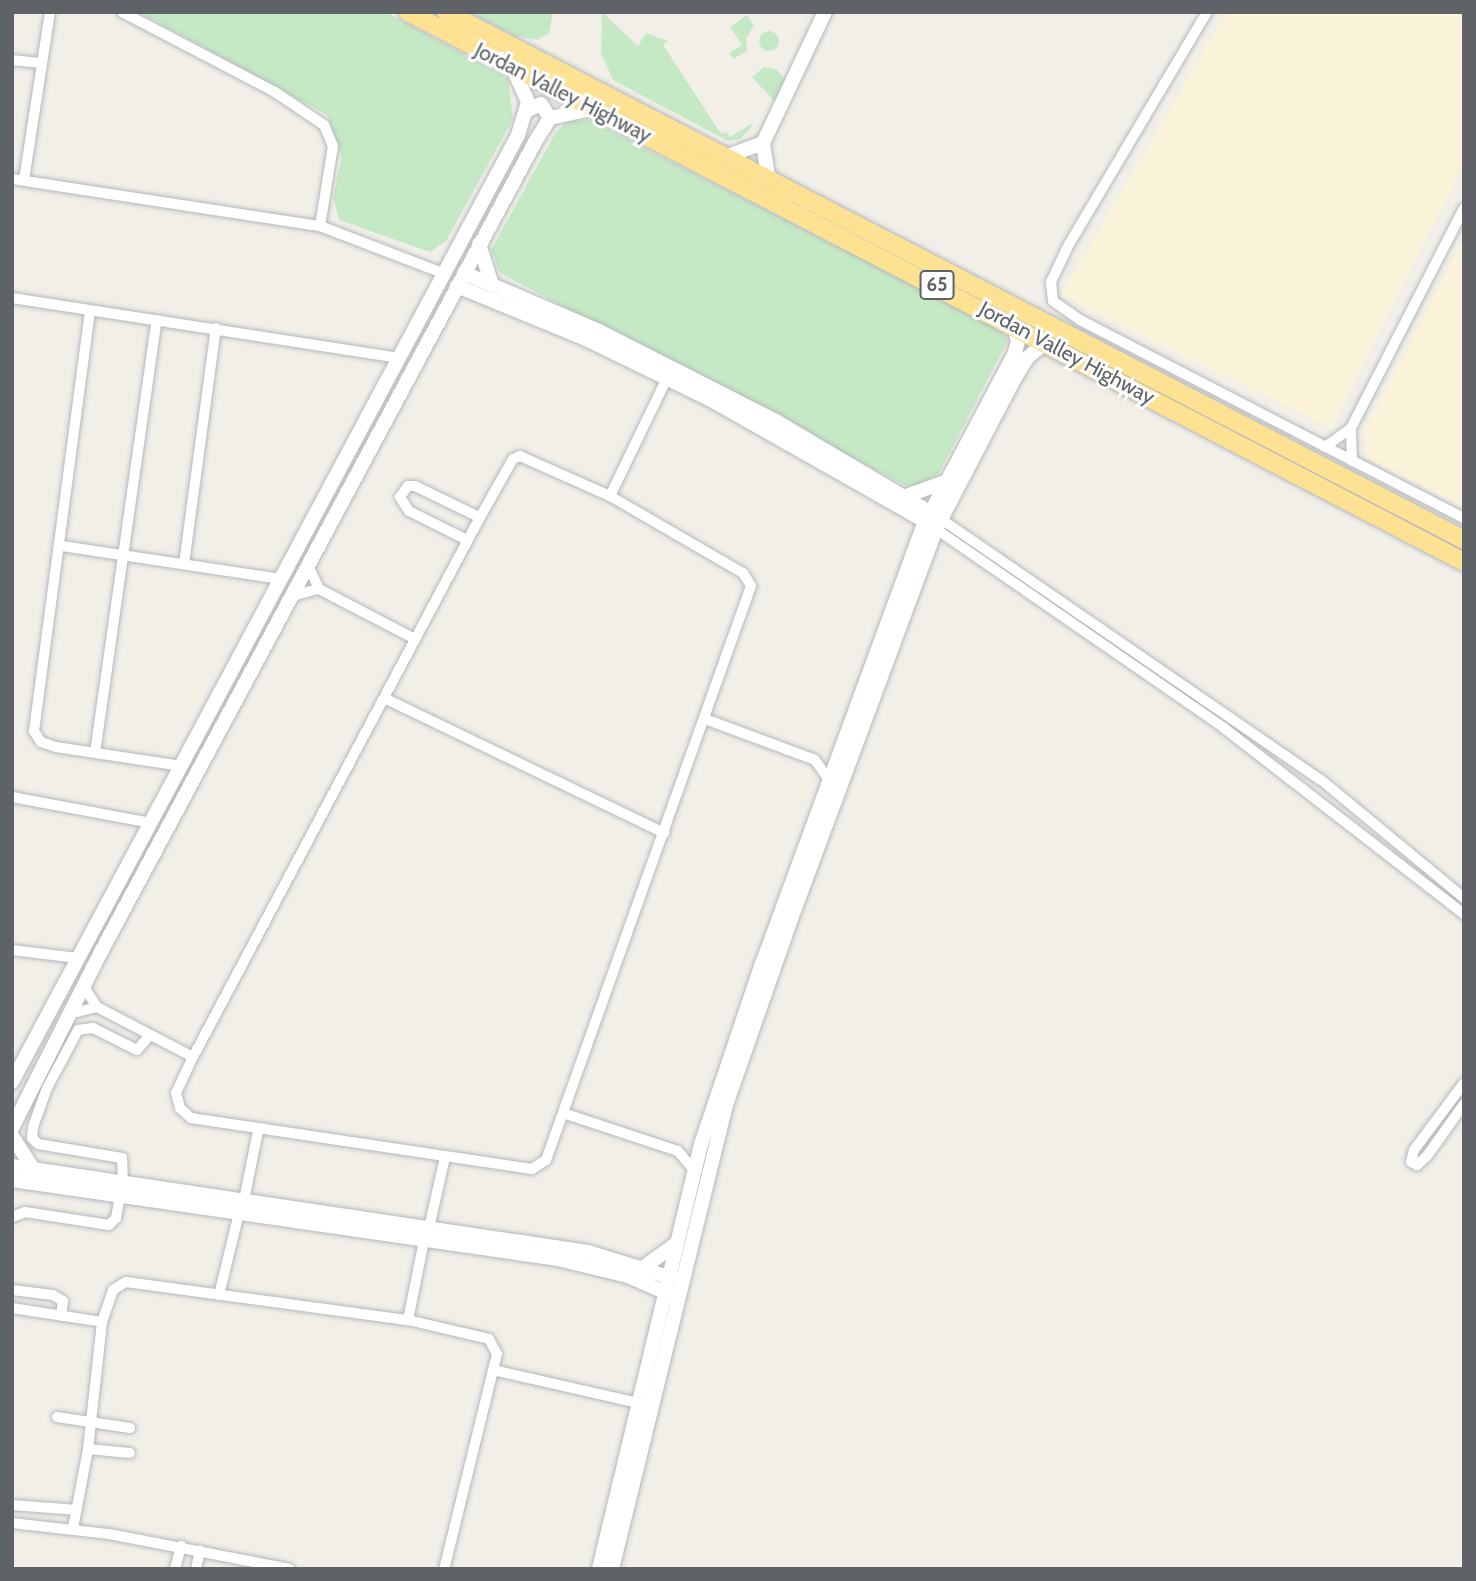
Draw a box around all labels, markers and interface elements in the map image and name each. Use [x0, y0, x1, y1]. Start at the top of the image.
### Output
street label: Jordan Valley Highway [470, 37, 656, 149]
road number: 65 [920, 270, 954, 300]
street label: Jordan Valley Highway [975, 296, 1159, 410]

